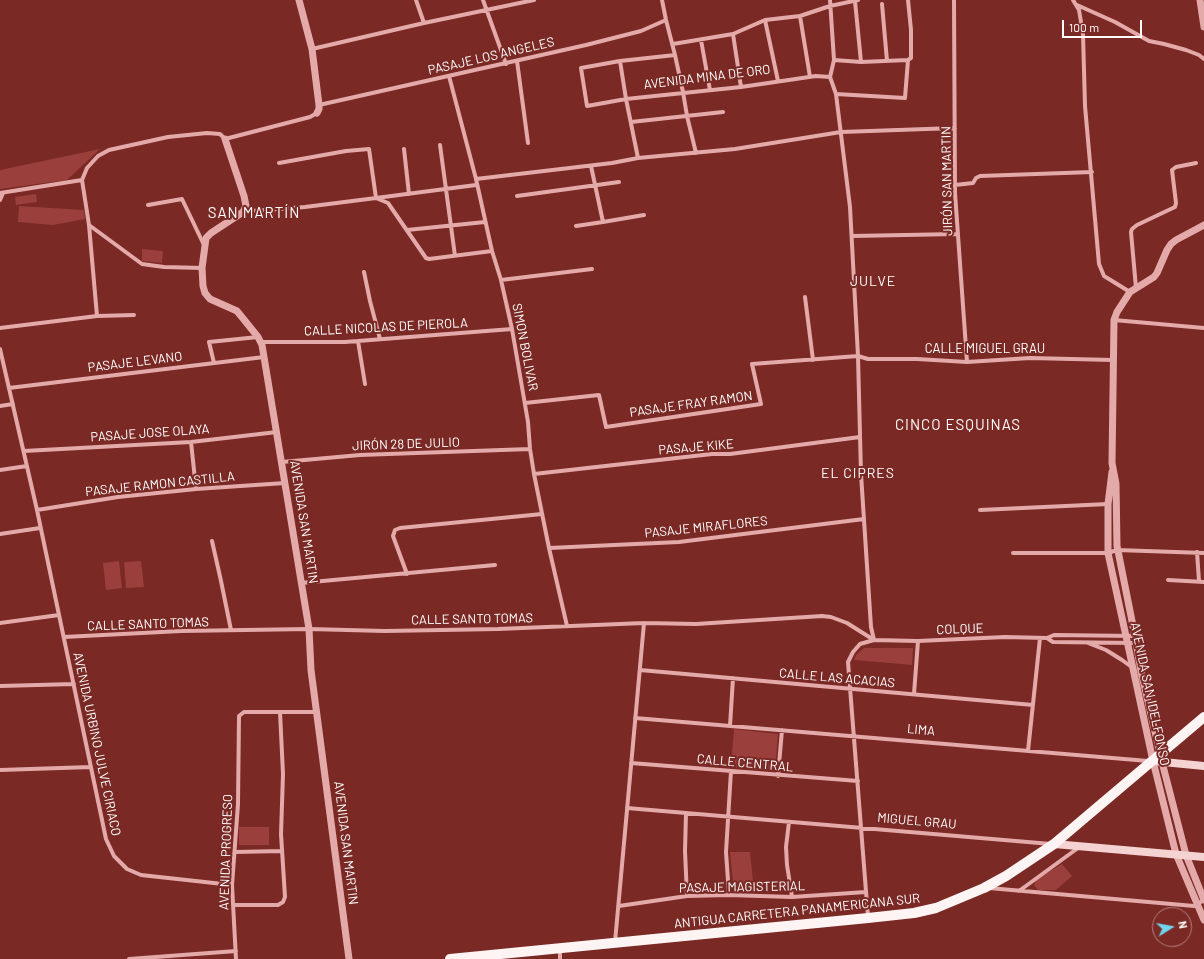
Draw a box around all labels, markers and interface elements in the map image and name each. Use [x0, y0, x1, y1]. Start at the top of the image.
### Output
scale bar [1064, 12, 1144, 38]
text: 100 m [1069, 20, 1099, 34]
street label: PASAJE LOS ANGELES [426, 34, 556, 78]
street label: AVENIDA MINA DE ORO [643, 61, 771, 93]
street label: JIRÓN SAN MARTIN [938, 126, 956, 236]
district label: SAN MARTÍN [208, 204, 300, 222]
district label: JULVE [850, 273, 896, 289]
street label: SIMON BOLIVAR [509, 302, 541, 392]
street label: CALLE NICOLAS DE PIEROLA [304, 315, 468, 339]
street label: CALLE MIGUEL GRAU [925, 341, 1045, 357]
street label: PASAJE LEVANO [87, 348, 183, 376]
street label: PASAJE FRAY RAMON [629, 388, 753, 420]
district label: CINCO ESQUINAS [895, 416, 1021, 434]
street label: PASAJE JOSE OLAYA [90, 421, 210, 445]
street label: JIRÓN 28 DE JULIO [352, 434, 460, 454]
street label: PASAJE KIKE [658, 436, 734, 458]
street label: AVENIDA SAN MARTIN [287, 459, 321, 585]
district label: EL CIPRES [821, 465, 895, 481]
street label: PASAJE RAMON CASTILLA [85, 468, 235, 500]
street label: PASAJE MIRAFLORES [644, 513, 768, 541]
street label: CALLE SANTO TOMAS [411, 610, 533, 628]
street label: CALLE SANTO TOMAS [87, 614, 209, 634]
street label: COLQUE [936, 620, 984, 638]
street label: AVENIDA SAN IDELFONSO [1127, 621, 1173, 767]
street label: AVENIDA URBINO JULVE CIRIACO [70, 651, 124, 837]
street label: CALLE LAS ACACIAS [778, 665, 896, 691]
street label: LIMA [906, 721, 936, 739]
street label: CALLE CENTRAL [696, 751, 794, 775]
street label: AVENIDA SAN MARTIN [331, 780, 361, 906]
street label: AVENIDA PROGRESO [216, 794, 236, 910]
street label: MIGUEL GRAU [877, 810, 957, 832]
street label: PASAJE MAGISTERIAL [679, 878, 805, 896]
street label: ANTIGUA CARRETERA PANAMERICANA SUR [673, 890, 921, 932]
north arrow [1152, 907, 1192, 947]
text: N [1176, 920, 1190, 930]

